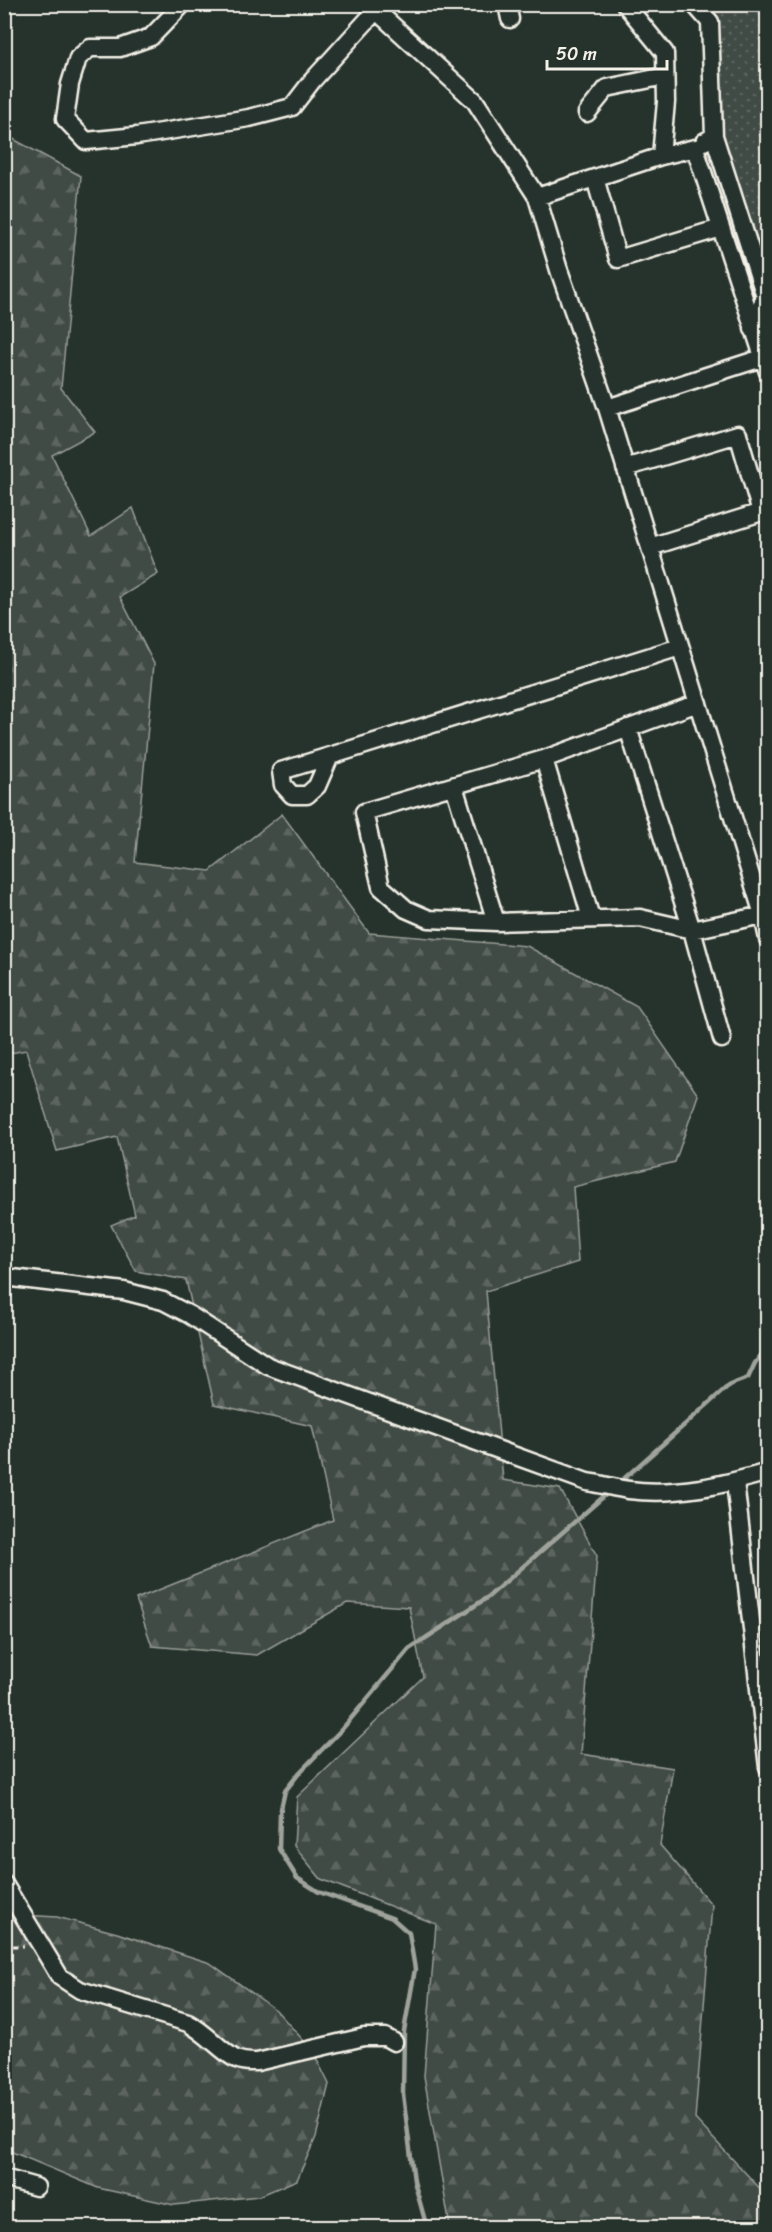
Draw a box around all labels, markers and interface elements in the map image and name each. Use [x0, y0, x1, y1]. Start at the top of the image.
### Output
scale bar [547, 33, 667, 71]
text: 50 m [556, 38, 597, 70]

